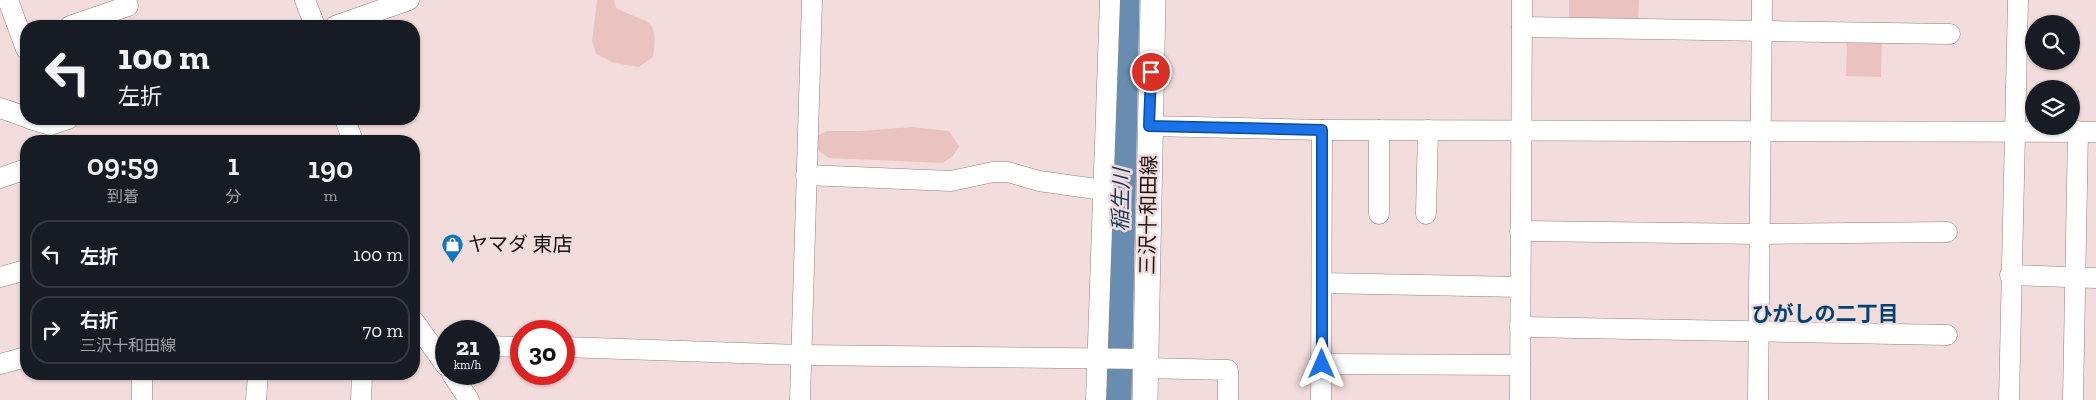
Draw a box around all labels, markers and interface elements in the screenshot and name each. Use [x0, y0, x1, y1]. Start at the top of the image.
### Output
map controls [2025, 15, 2080, 135]
button: search [2025, 15, 2080, 70]
text: 100 m [118, 36, 210, 78]
icon: left [35, 40, 100, 105]
pin [1130, 51, 1172, 93]
icon: arrive [1137, 58, 1165, 86]
button: layers [2025, 80, 2080, 135]
text: 左折 [118, 83, 162, 110]
text: 09:59 [87, 147, 159, 183]
text: 1 [227, 147, 239, 183]
text: 190 [308, 150, 353, 186]
street label: 三沢十和田線 [1135, 155, 1161, 275]
water label: 稲生川 [1107, 166, 1134, 232]
text: m [324, 186, 338, 205]
text: 到着 [107, 187, 139, 206]
text: 分 [225, 187, 241, 206]
shop icon: ヤマダ 東店 [440, 232, 464, 263]
place label: ヤマダ 東店 [468, 232, 573, 256]
icon: left [37, 240, 65, 268]
text: 100 m [353, 243, 403, 266]
text: 左折 [80, 245, 118, 268]
district label: ひがしの二丁目 [1752, 301, 1899, 326]
text: 右折 [80, 309, 118, 332]
icon: right [37, 316, 65, 344]
text: 70 m [362, 319, 403, 342]
speed limit sign: 30 [510, 320, 575, 385]
text: 21 [456, 331, 479, 361]
text: 三沢十和田線 [80, 336, 176, 355]
position arrow [1295, 337, 1347, 389]
text: km/h [454, 358, 481, 372]

